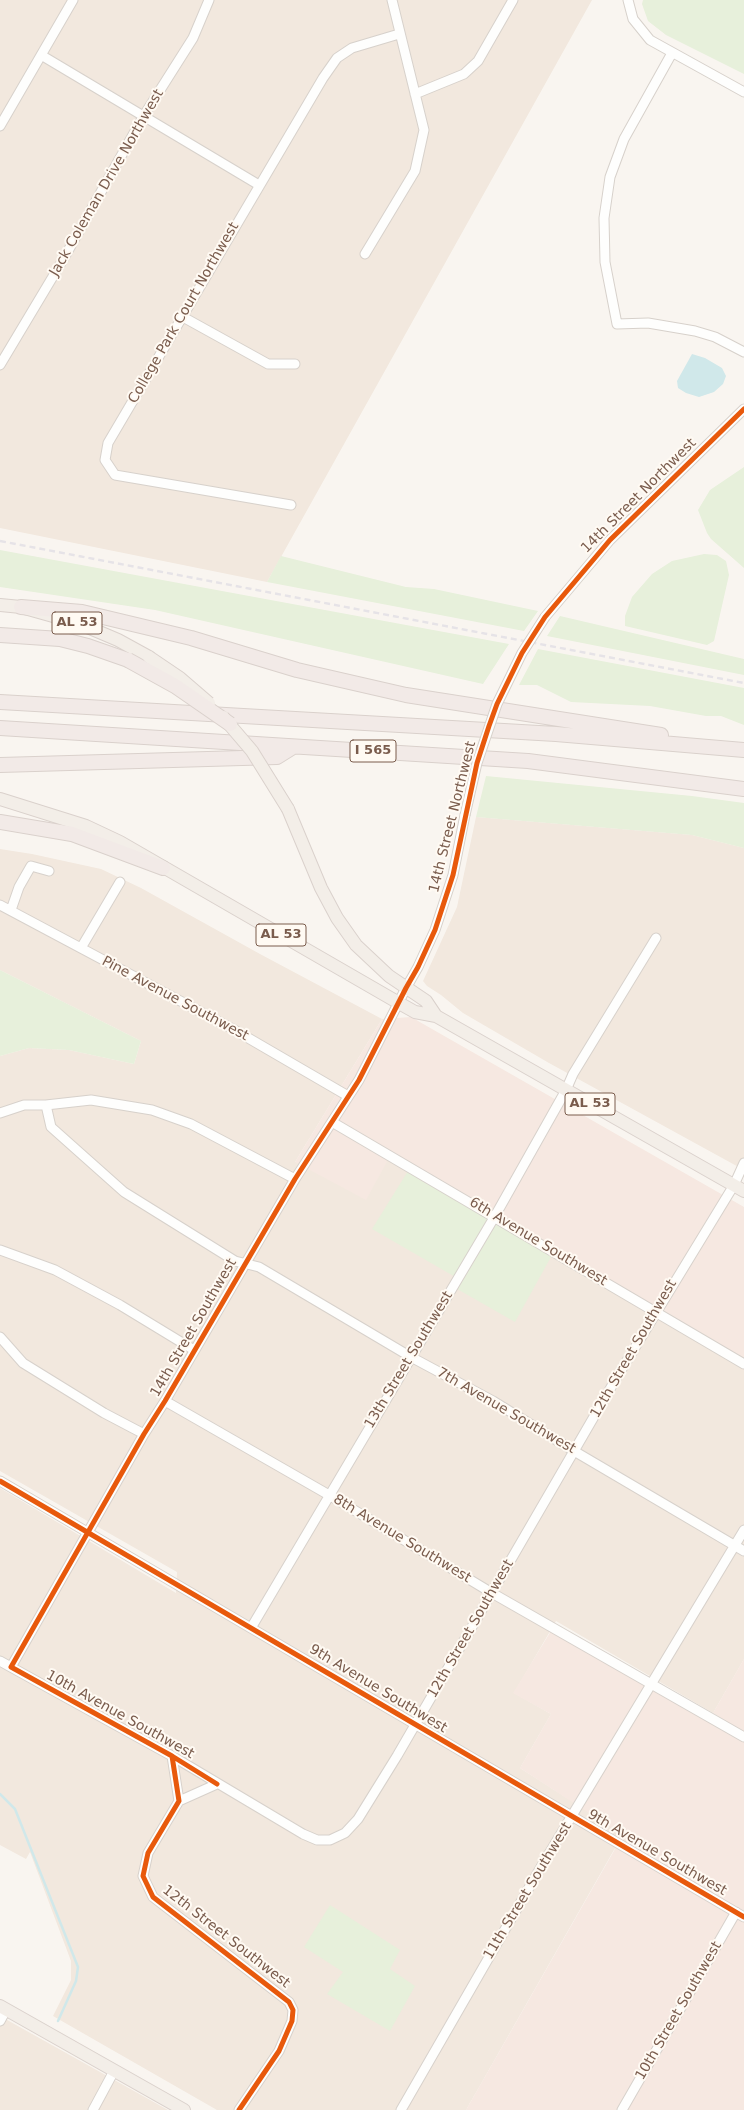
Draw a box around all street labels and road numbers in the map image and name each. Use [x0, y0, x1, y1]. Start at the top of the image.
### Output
street label: Jack Coleman Drive Northwest [46, 87, 168, 279]
street label: College Park Court Northwest [125, 219, 243, 407]
street label: 14th Street Northwest [578, 435, 700, 557]
road number: AL 53 [52, 612, 102, 634]
street label: 14th Street Northwest [426, 739, 480, 895]
road number: I 565 [350, 740, 396, 762]
road number: AL 53 [256, 924, 306, 946]
street label: Pine Avenue Southwest [99, 953, 251, 1045]
road number: AL 53 [565, 1093, 615, 1115]
street label: 6th Avenue Southwest [466, 1194, 610, 1290]
street label: 14th Street Southwest [147, 1256, 241, 1400]
street label: 12th Street Southwest [587, 1277, 681, 1421]
street label: 13th Street Southwest [361, 1288, 457, 1432]
street label: 7th Avenue Southwest [434, 1364, 578, 1458]
street label: 8th Avenue Southwest [330, 1491, 474, 1587]
street label: 12th Street Southwest [424, 1557, 518, 1701]
street label: 9th Avenue Southwest [306, 1641, 450, 1737]
street label: 10th Avenue Southwest [43, 1667, 197, 1763]
street label: 9th Avenue Southwest [585, 1806, 729, 1900]
street label: 11th Street Southwest [480, 1819, 576, 1963]
street label: 12th Street Southwest [159, 1882, 293, 1992]
street label: 10th Street Southwest [632, 1939, 726, 2083]

